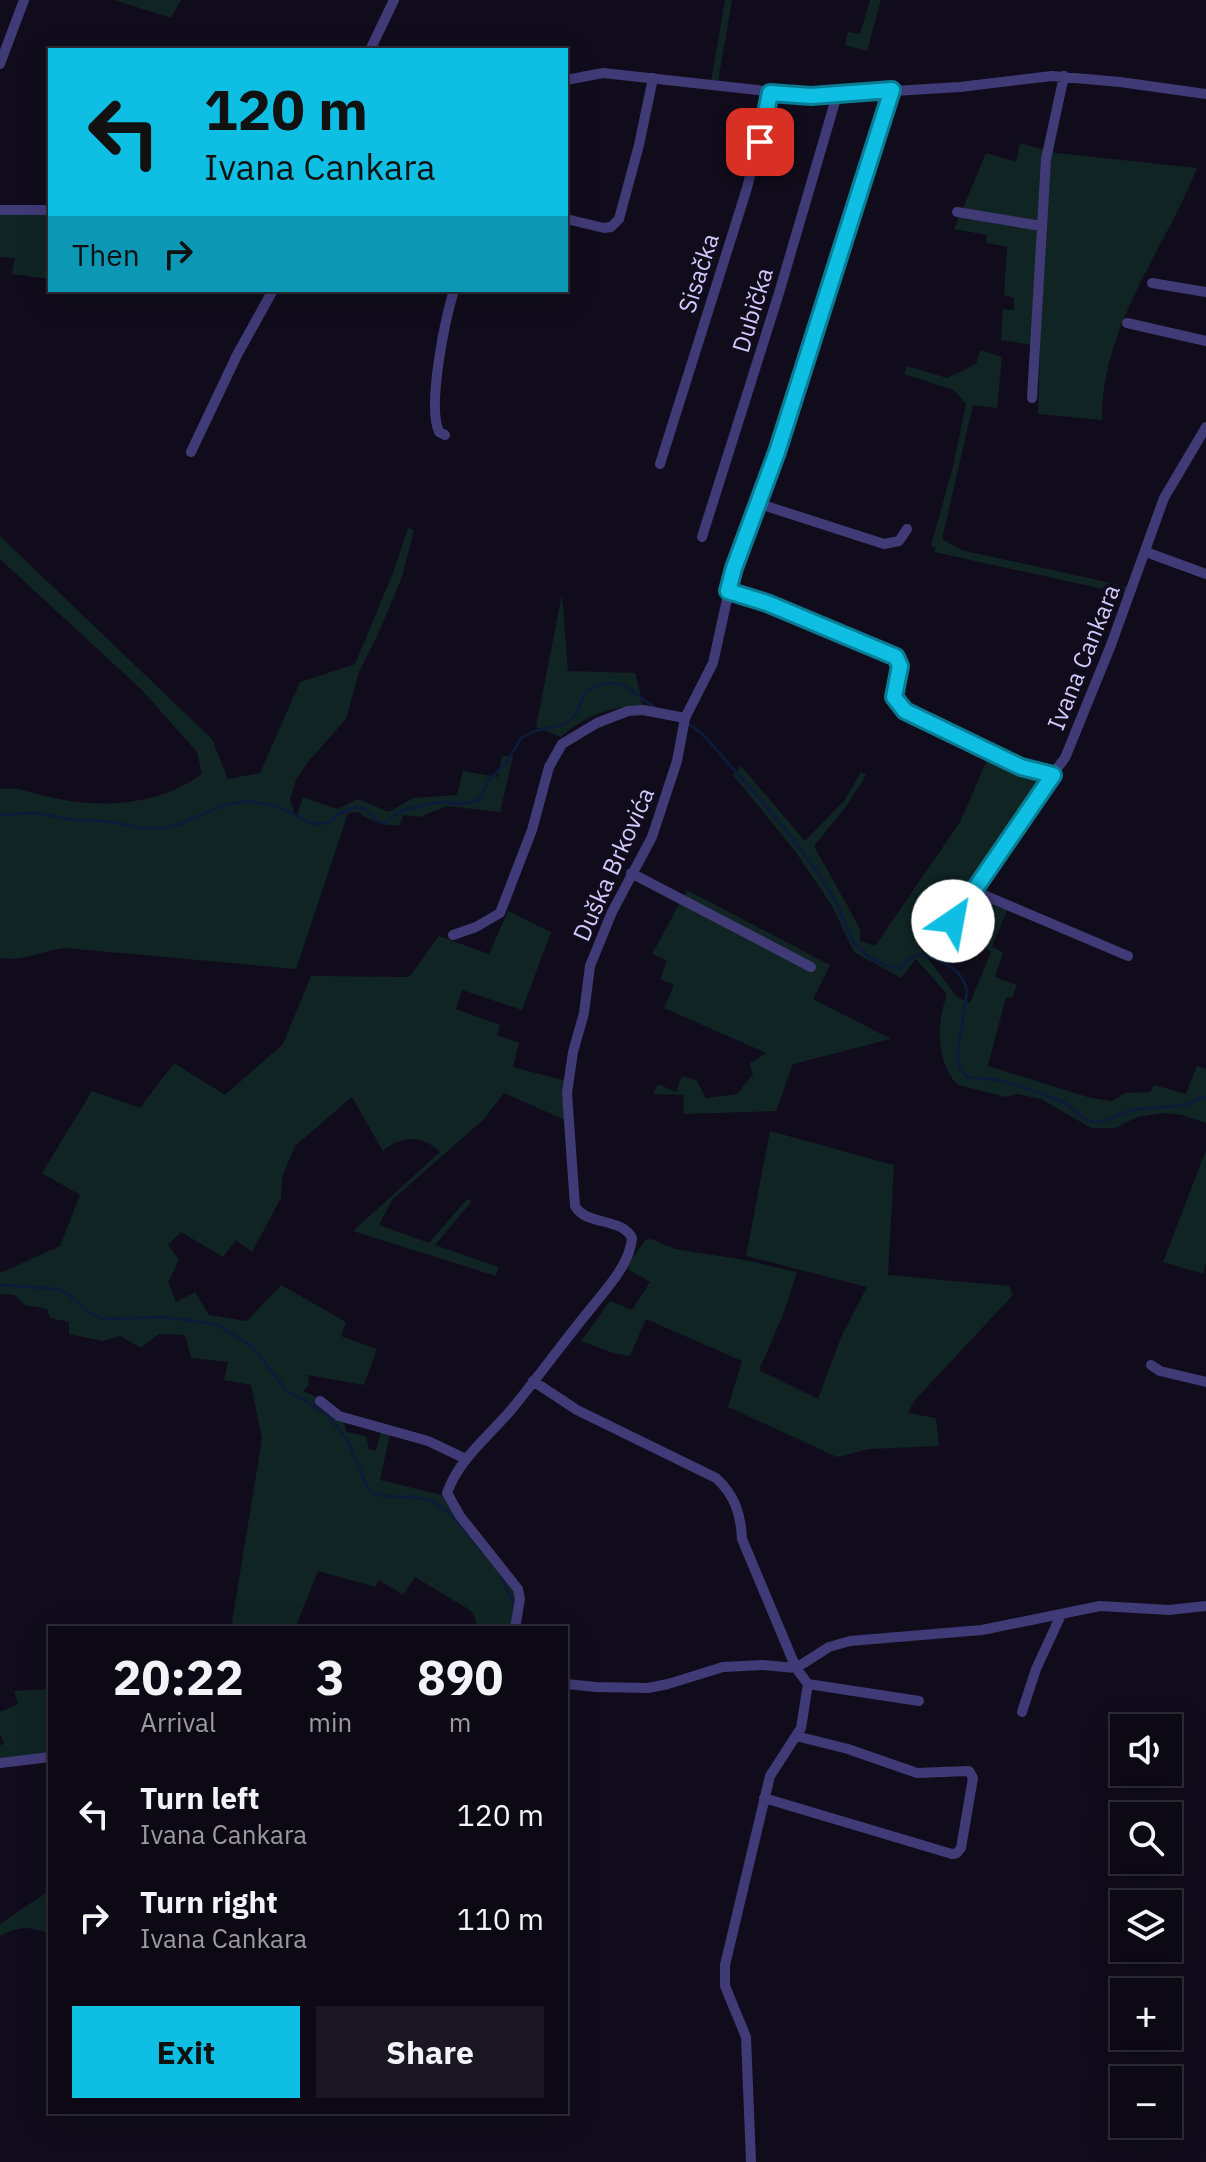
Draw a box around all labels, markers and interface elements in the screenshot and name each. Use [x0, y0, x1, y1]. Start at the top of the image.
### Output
text: 120 m [204, 73, 368, 145]
icon: left [72, 80, 176, 184]
pin [726, 108, 794, 176]
icon: arrive [738, 120, 782, 164]
text: Ivana Cankara [204, 143, 436, 190]
street label: Sisačka [670, 229, 726, 317]
icon: right [156, 232, 200, 276]
text: Then [72, 235, 140, 274]
street label: Dubička [724, 264, 780, 356]
street label: Ivana Cankara [1039, 579, 1127, 735]
street label: Duška Brkovića [565, 782, 661, 946]
position arrow [911, 879, 995, 963]
text: 20:22 [113, 1646, 244, 1708]
text: 3 [316, 1646, 345, 1708]
text: 890 [417, 1646, 503, 1708]
text: Arrival [140, 1705, 216, 1739]
text: min [308, 1705, 352, 1739]
text: m [449, 1705, 471, 1739]
map controls [1110, 1714, 1182, 2138]
button: sound [1110, 1714, 1182, 1786]
text: Turn left [140, 1778, 259, 1817]
icon: left [72, 1792, 116, 1836]
text: 120 m [457, 1795, 544, 1834]
button: search [1110, 1802, 1182, 1874]
text: Ivana Cankara [140, 1817, 307, 1851]
text: Turn right [140, 1882, 278, 1921]
button: layers [1110, 1890, 1182, 1962]
icon: right [72, 1896, 116, 1940]
text: 110 m [457, 1899, 544, 1938]
text: Ivana Cankara [140, 1921, 307, 1955]
button: + [1110, 1978, 1182, 2050]
button: Exit [72, 2006, 300, 2098]
button: Share [316, 2006, 544, 2098]
button: − [1110, 2066, 1182, 2138]

